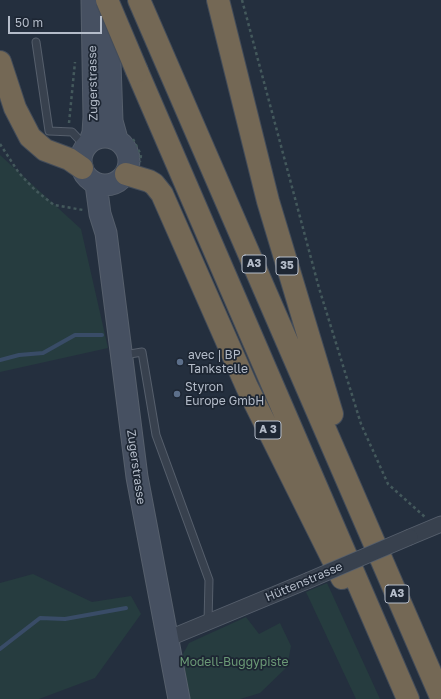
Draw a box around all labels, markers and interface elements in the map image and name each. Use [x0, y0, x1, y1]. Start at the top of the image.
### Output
scale bar [10, 8, 104, 34]
text: 50 m [15, 15, 43, 30]
street label: Zugerstrasse [85, 45, 101, 121]
road number: A3 [242, 255, 266, 273]
road number: 35 [276, 257, 298, 275]
place label: avec | BP Tankstelle [188, 348, 248, 376]
marker: avec | BP Tankstelle [175, 357, 185, 367]
place label: Styron Europe GmbH [185, 380, 264, 408]
marker: Styron Europe GmbH [172, 389, 182, 399]
road number: A 3 [255, 421, 281, 439]
street label: Zugerstrasse [124, 429, 148, 505]
street label: Hüttenstrasse [263, 559, 345, 605]
road number: A3 [385, 585, 409, 603]
park label: Modell-Buggypiste [179, 655, 289, 669]

